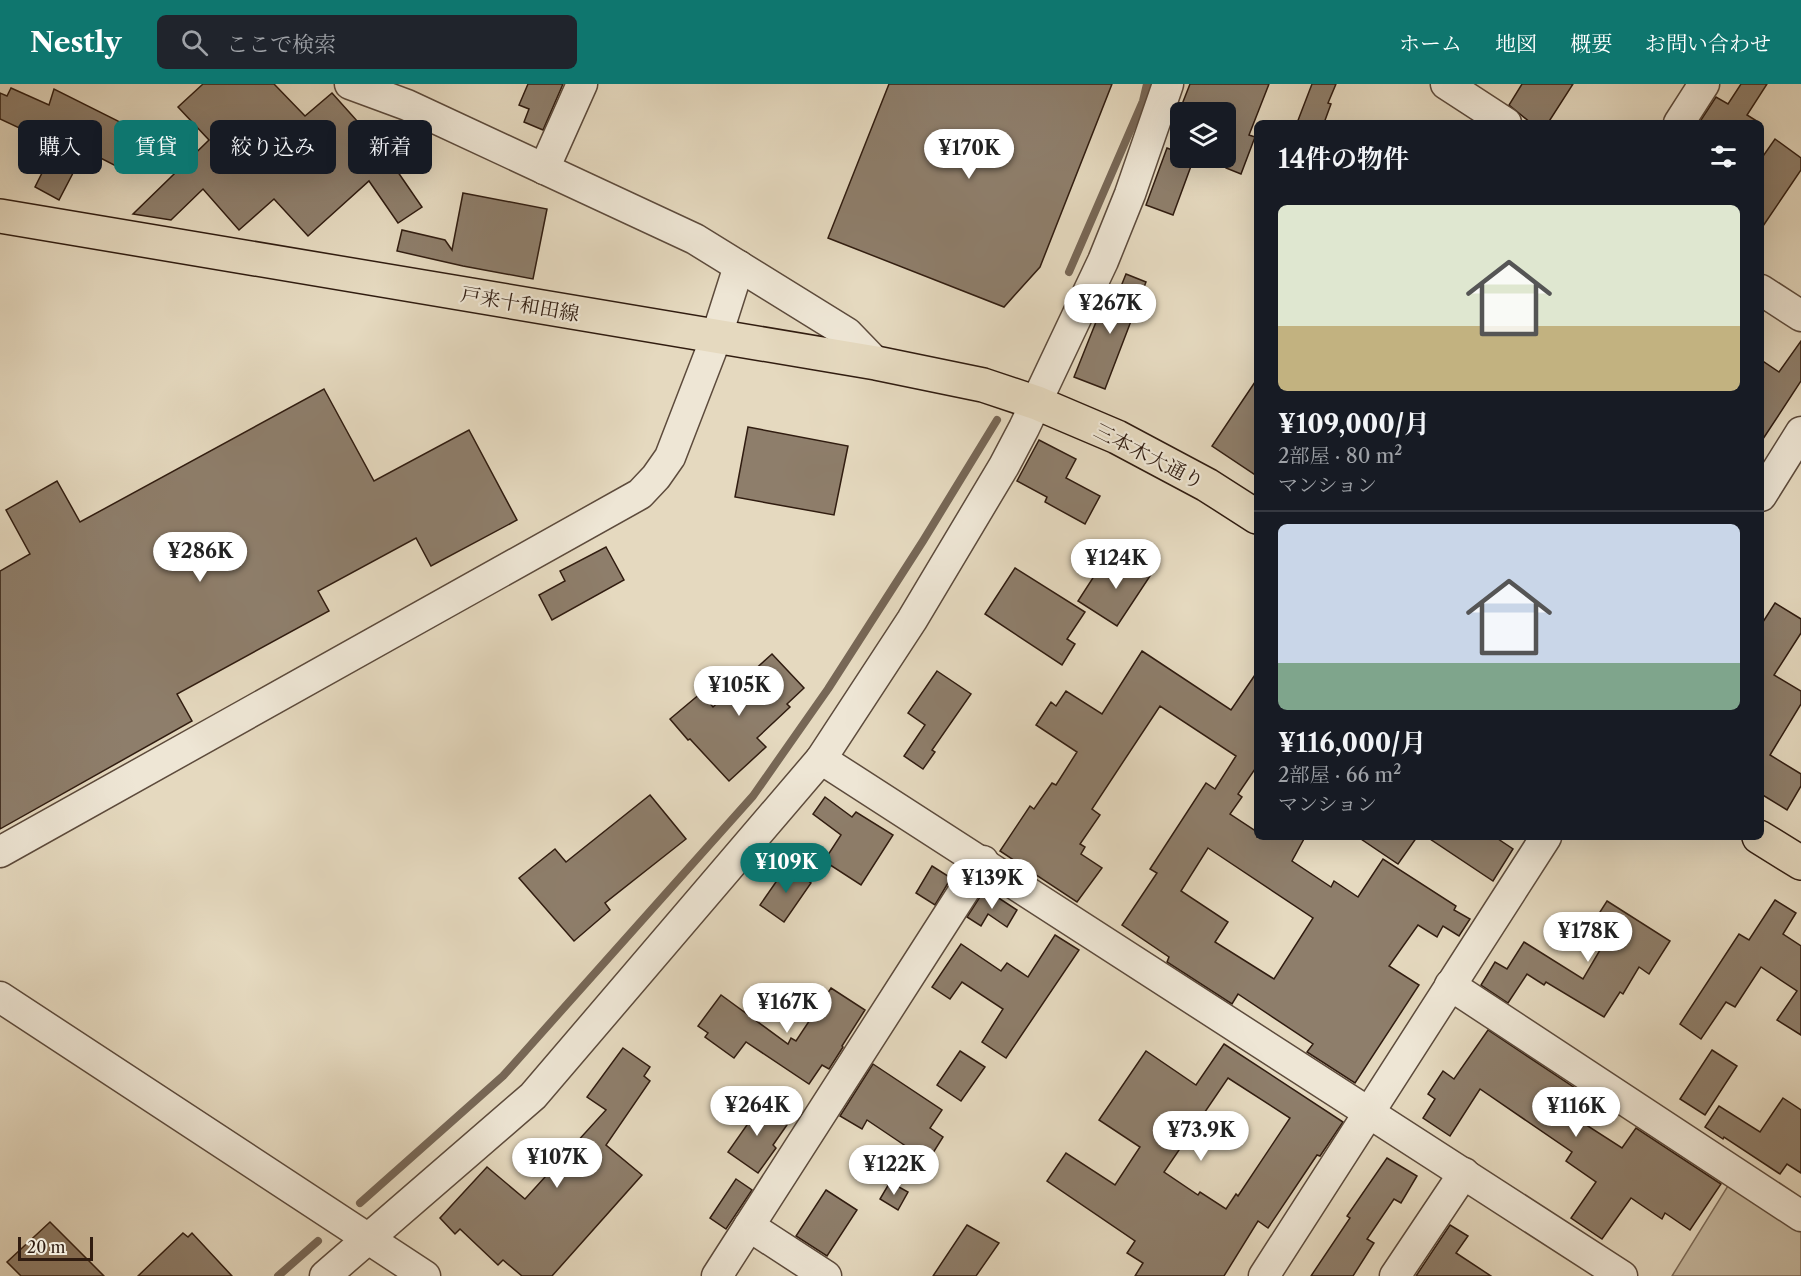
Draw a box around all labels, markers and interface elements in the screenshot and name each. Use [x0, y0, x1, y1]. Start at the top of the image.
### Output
search box [157, 15, 577, 69]
text: Nestly [30, 25, 121, 59]
icon: search [178, 26, 211, 59]
text: ここで検索 [226, 31, 336, 58]
text: ホーム [1399, 31, 1462, 56]
text: 地図 [1495, 31, 1537, 56]
text: 概要 [1570, 31, 1612, 56]
text: お問い合わせ [1645, 31, 1771, 56]
map controls [1170, 102, 1236, 168]
button: layers [1170, 102, 1236, 168]
chip: 購入 [18, 120, 102, 174]
chip: 賃貸 [114, 120, 198, 174]
chip: 絞り込み [210, 120, 336, 174]
chip: 新着 [348, 120, 432, 174]
pin: ¥170K [927, 129, 1011, 180]
text: ¥170K [938, 136, 1000, 160]
icon: filters [1707, 140, 1740, 173]
text: 14件の物件 [1278, 143, 1409, 175]
icon: home [1455, 244, 1563, 352]
street label: 戸来十和田線 [459, 282, 581, 326]
pin: ¥267K [1068, 284, 1152, 335]
text: ¥267K [1078, 291, 1142, 315]
text: ¥109,000/月 [1278, 408, 1430, 440]
street label: 三本木大通り [1090, 418, 1208, 494]
text: 2部屋 · 80 m² [1278, 444, 1402, 468]
text: マンション [1278, 473, 1377, 497]
pin: ¥286K [158, 532, 242, 583]
text: ¥286K [167, 539, 233, 563]
pin: ¥124K [1074, 539, 1158, 590]
text: ¥124K [1085, 546, 1147, 570]
icon: home [1455, 563, 1563, 671]
pin: ¥105K [697, 666, 781, 717]
text: ¥105K [708, 673, 770, 697]
text: ¥116,000/月 [1278, 727, 1427, 759]
text: 2部屋 · 66 m² [1278, 763, 1401, 787]
text: マンション [1278, 792, 1377, 816]
pin: ¥109K [744, 843, 828, 894]
text: ¥109K [754, 850, 818, 874]
pin: ¥139K [950, 859, 1034, 910]
text: ¥139K [961, 866, 1023, 890]
pin: ¥178K [1546, 912, 1630, 963]
text: ¥178K [1557, 919, 1619, 943]
pin: ¥167K [745, 983, 829, 1034]
text: ¥167K [757, 990, 817, 1014]
pin: ¥264K [715, 1086, 799, 1137]
pin: ¥116K [1534, 1087, 1618, 1138]
text: ¥264K [724, 1093, 790, 1117]
text: ¥116K [1546, 1094, 1606, 1118]
pin: ¥73.9K [1152, 1111, 1250, 1162]
text: ¥73.9K [1167, 1118, 1235, 1142]
pin: ¥107K [515, 1138, 599, 1189]
text: ¥107K [526, 1145, 588, 1169]
pin: ¥122K [852, 1145, 936, 1196]
text: ¥122K [863, 1152, 925, 1176]
scale bar [18, 1234, 93, 1262]
text: 20 m [27, 1237, 66, 1257]

